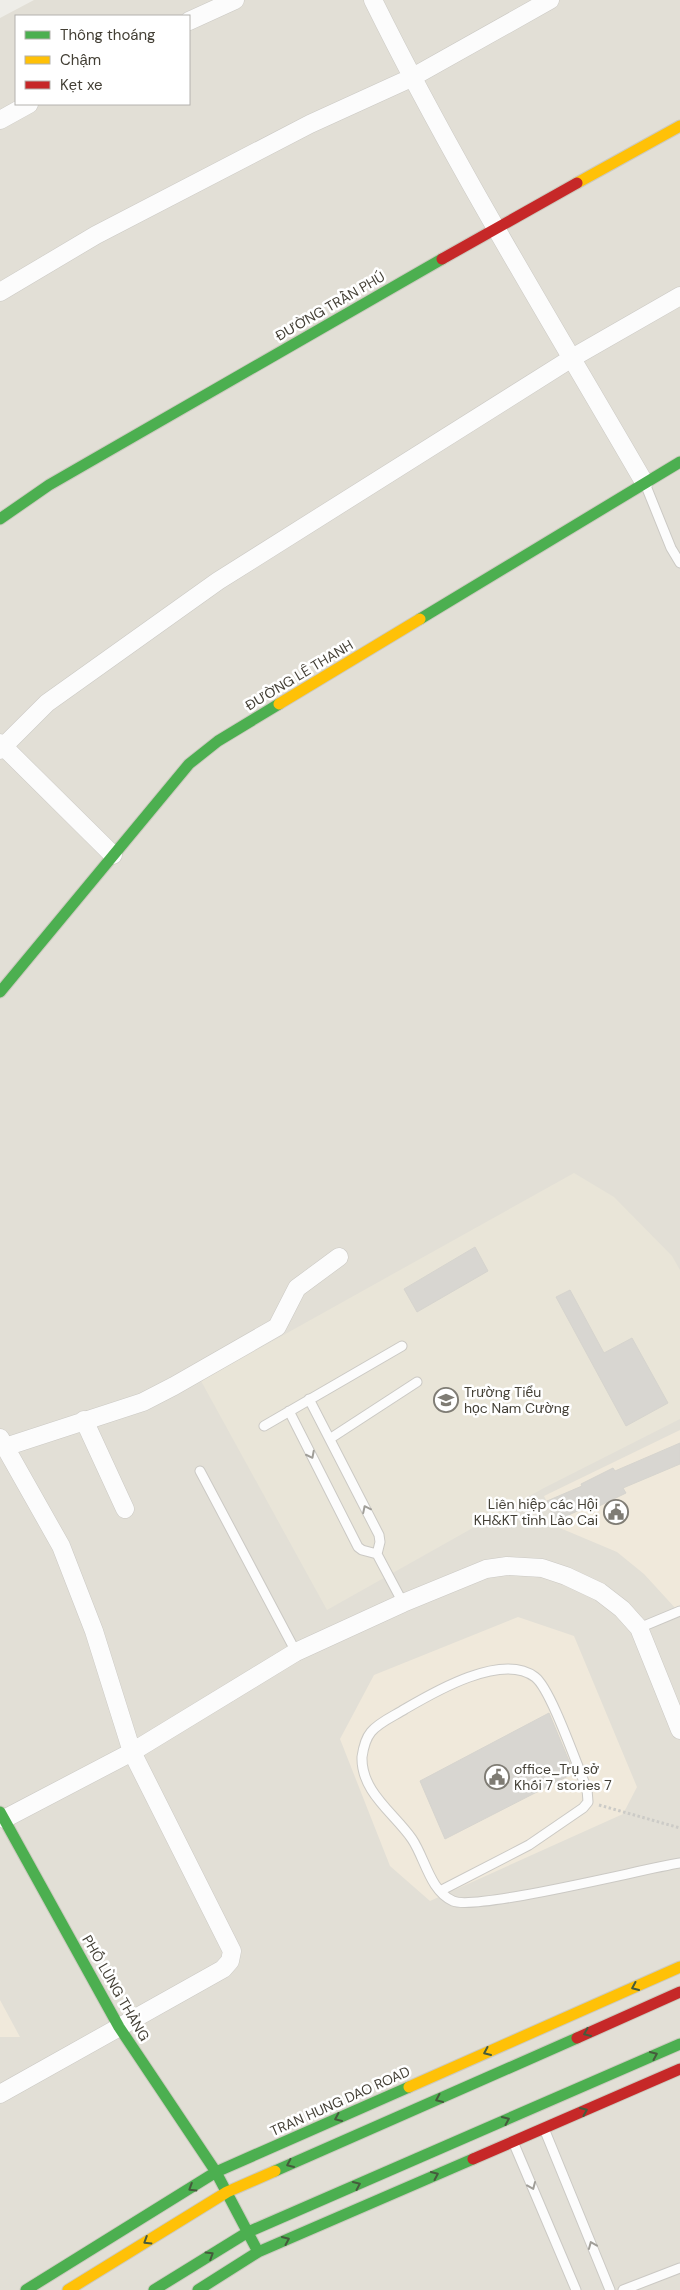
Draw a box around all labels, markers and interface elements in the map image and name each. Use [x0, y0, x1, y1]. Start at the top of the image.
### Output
legend [15, 15, 190, 105]
text: Thông thoáng [60, 25, 155, 45]
text: Chậm [60, 50, 101, 70]
text: Kẹt xe [60, 75, 103, 95]
street label: ĐƯỜNG TRẦN PHÚ [272, 267, 388, 345]
street label: ĐƯỜNG LÊ THANH [242, 636, 356, 714]
place label: Trường Tiểu học Nam Cường [464, 1383, 570, 1417]
school or university icon: Trường Tiểu học Nam Cường [433, 1387, 459, 1413]
one-way arrow [305, 1450, 315, 1459]
place label: Liên hiệp các Hội KH&KT tỉnh Lào Cai [474, 1495, 598, 1529]
public building icon: Liên hiệp các Hội KH&KT tỉnh Lào Cai [603, 1499, 629, 1525]
one-way arrow [362, 1505, 372, 1514]
place label: office_Trụ sở Khối 7 stories 7 [514, 1760, 612, 1794]
public building icon: office_Trụ sở Khối 7 stories 7 [484, 1764, 510, 1790]
street label: PHỐ LÙNG THÀNG [78, 1932, 154, 2044]
one-way arrow [631, 1980, 640, 1991]
one-way arrow [583, 2026, 592, 2037]
one-way arrow [483, 2046, 492, 2057]
one-way arrow [650, 2050, 658, 2060]
street label: TRAN HUNG DAO ROAD [267, 2062, 413, 2140]
one-way arrow [435, 2092, 444, 2103]
one-way arrow [579, 2106, 588, 2117]
one-way arrow [334, 2112, 343, 2123]
one-way arrow [501, 2115, 510, 2126]
one-way arrow [286, 2158, 295, 2169]
one-way arrow [430, 2171, 439, 2182]
one-way arrow [352, 2180, 361, 2191]
one-way arrow [188, 2181, 197, 2191]
one-way arrow [525, 2181, 536, 2190]
one-way arrow [144, 2235, 153, 2245]
one-way arrow [281, 2236, 290, 2247]
one-way arrow [587, 2241, 598, 2250]
one-way arrow [205, 2252, 214, 2262]

